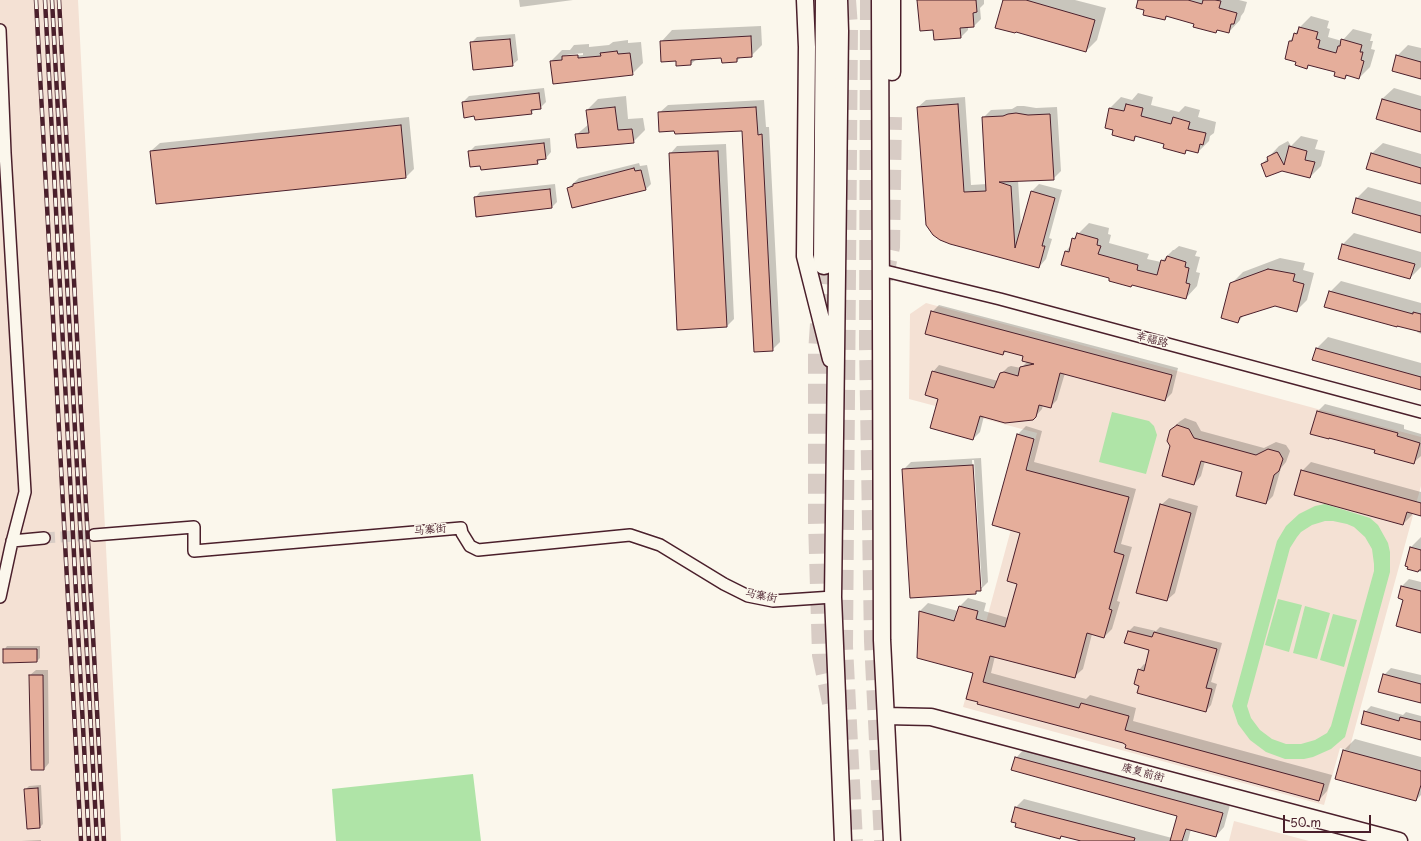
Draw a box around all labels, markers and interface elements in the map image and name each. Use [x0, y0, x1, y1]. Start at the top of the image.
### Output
street label: 幸福路 [1134, 329, 1170, 351]
street label: 马寨街 [413, 522, 447, 538]
street label: 马寨街 [744, 586, 778, 606]
street label: 康复前街 [1120, 761, 1166, 785]
scale bar [1285, 807, 1373, 833]
text: 50 m [1290, 813, 1321, 831]

